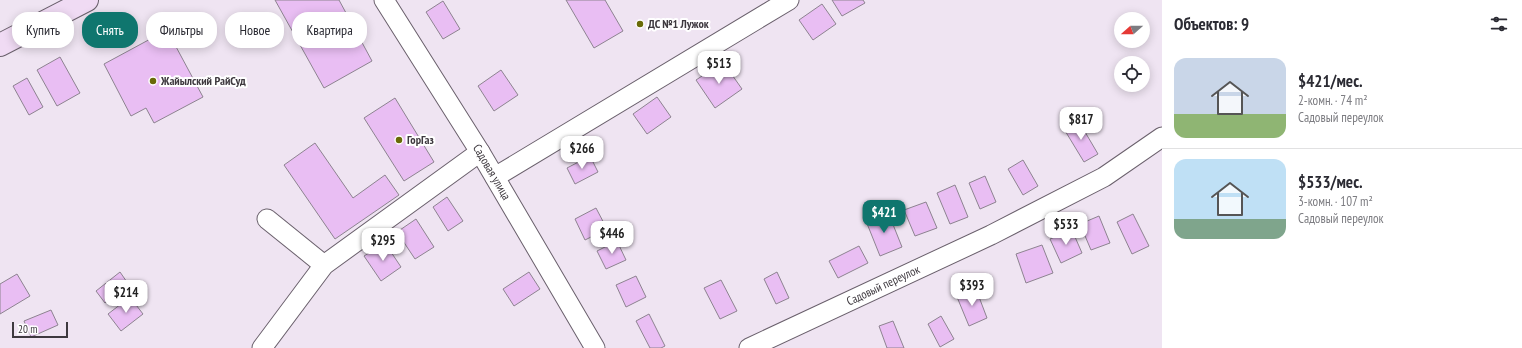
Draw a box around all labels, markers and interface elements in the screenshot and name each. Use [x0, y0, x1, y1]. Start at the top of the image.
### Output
chip: Купить [12, 12, 74, 48]
chip: Снять [82, 12, 138, 48]
chip: Фильтры [146, 12, 217, 48]
chip: Новое [225, 12, 284, 48]
chip: Квартира [292, 12, 367, 48]
north arrow [1114, 12, 1150, 48]
map controls [1114, 12, 1150, 92]
text: Объектов: 9 [1174, 13, 1249, 35]
icon: filters [1488, 13, 1510, 35]
place label: ДС №1 Лужок [648, 16, 709, 31]
marker: ДС №1 Лужок [635, 19, 645, 29]
pin: $513 [695, 51, 743, 85]
text: $513 [707, 55, 731, 72]
button: locate [1114, 56, 1150, 92]
text: $421/мес. [1298, 70, 1363, 92]
place label: Жайылский РайСуд [160, 73, 246, 88]
icon: home [1206, 74, 1254, 122]
marker: Жайылский РайСуд [148, 76, 158, 86]
text: 2-комн. · 74 m² [1298, 92, 1368, 109]
pin: $817 [1057, 107, 1105, 141]
text: Садовый переулок [1298, 109, 1384, 126]
text: $817 [1069, 111, 1093, 128]
place label: ГорГаз [407, 132, 434, 147]
marker: ГорГаз [394, 135, 404, 145]
pin: $266 [558, 136, 606, 170]
text: $266 [570, 140, 594, 157]
street label: Садовая улица [470, 141, 514, 203]
text: $533/мес. [1298, 171, 1363, 193]
icon: home [1206, 175, 1254, 223]
text: 3-комн. · 107 m² [1298, 193, 1373, 210]
pin: $421 [860, 200, 908, 234]
text: $421 [872, 204, 896, 221]
text: Садовый переулок [1298, 210, 1384, 227]
pin: $533 [1042, 212, 1090, 246]
text: $533 [1054, 216, 1078, 233]
pin: $446 [588, 221, 636, 255]
text: $446 [600, 225, 624, 242]
pin: $295 [359, 228, 407, 262]
text: $295 [371, 232, 395, 249]
street label: Садовый переулок [844, 261, 922, 308]
pin: $393 [948, 273, 996, 307]
text: $393 [960, 277, 984, 294]
pin: $214 [102, 280, 150, 314]
text: $214 [114, 284, 138, 301]
scale bar [12, 320, 68, 339]
text: 20 m [18, 322, 37, 336]

